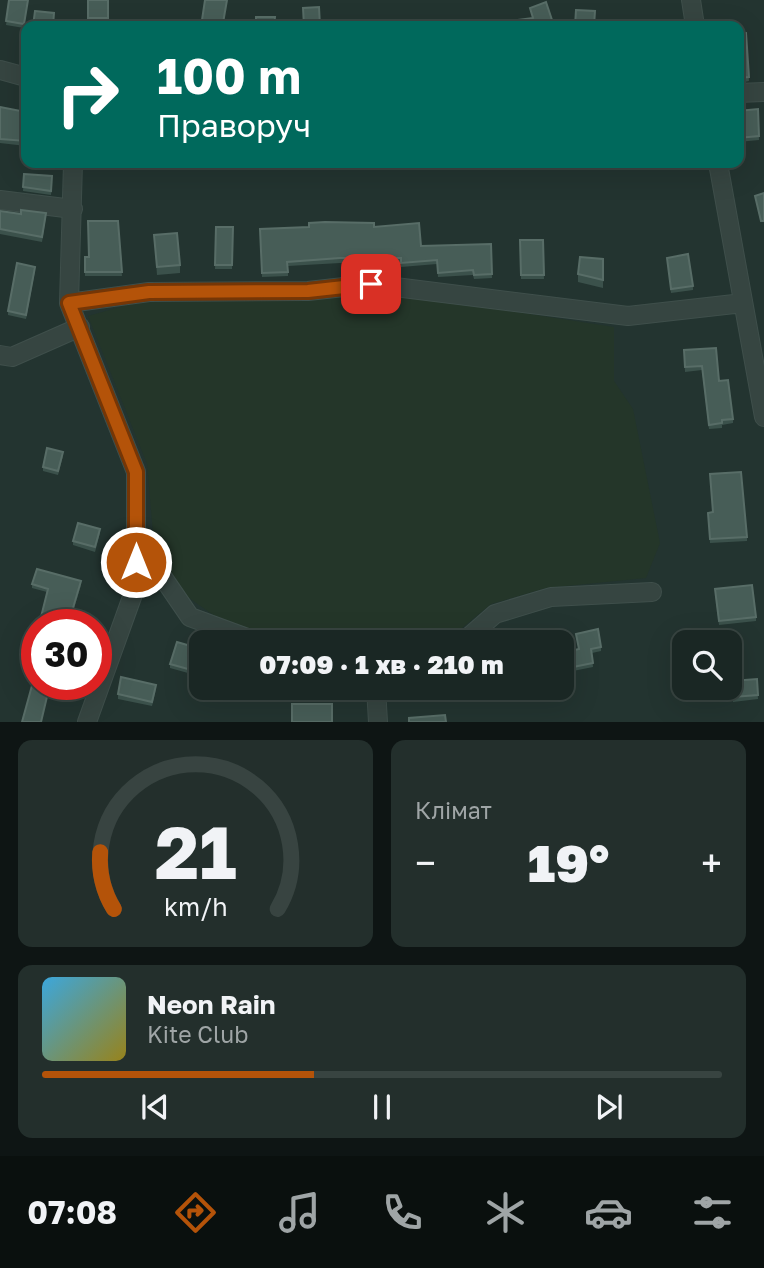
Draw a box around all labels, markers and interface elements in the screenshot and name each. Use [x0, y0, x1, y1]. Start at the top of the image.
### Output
text: 100 m [157, 46, 301, 105]
icon: right [42, 49, 133, 140]
text: Праворуч [157, 106, 311, 144]
pin [341, 254, 401, 314]
icon: arrive [352, 265, 390, 303]
position arrow [99, 525, 173, 599]
speed limit sign: 30 [21, 609, 112, 700]
map controls [672, 630, 742, 700]
button: search [672, 630, 742, 700]
text: 07:09 · 1 хв · 210 m [259, 649, 504, 680]
text: Клімат [415, 796, 492, 824]
text: 21 [155, 809, 236, 896]
text: 19° [528, 831, 609, 893]
text: − [415, 840, 436, 885]
text: + [701, 840, 722, 885]
text: km/h [164, 891, 227, 922]
text: Neon Rain [147, 989, 276, 1020]
text: Kite Club [147, 1020, 248, 1048]
icon: previous [136, 1088, 174, 1126]
icon: pause [363, 1088, 401, 1126]
icon: next [590, 1088, 628, 1126]
icon: directions [171, 1188, 220, 1237]
icon: music [275, 1188, 324, 1237]
icon: phone [378, 1188, 427, 1237]
icon: climate [481, 1188, 530, 1237]
icon: car [584, 1188, 633, 1237]
icon: filters [688, 1188, 737, 1237]
text: 07:08 [27, 1193, 117, 1231]

